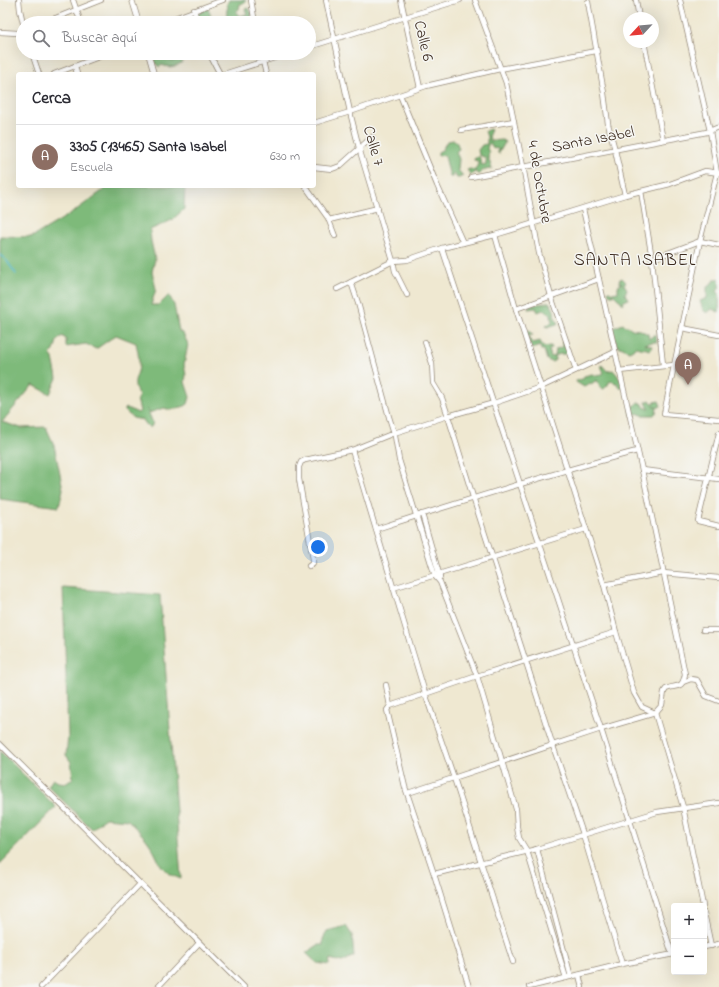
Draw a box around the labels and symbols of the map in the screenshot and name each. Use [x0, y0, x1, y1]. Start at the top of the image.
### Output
north arrow [623, 12, 659, 48]
street label: Calle 6 [407, 18, 439, 64]
street label: Santa Isabel [550, 120, 637, 160]
street label: Calle 7 [356, 123, 390, 169]
street label: 4 de Octubre [520, 139, 558, 226]
district label: SANTA ISABEL [574, 248, 696, 273]
pin: A [675, 352, 701, 385]
your location [308, 537, 328, 557]

